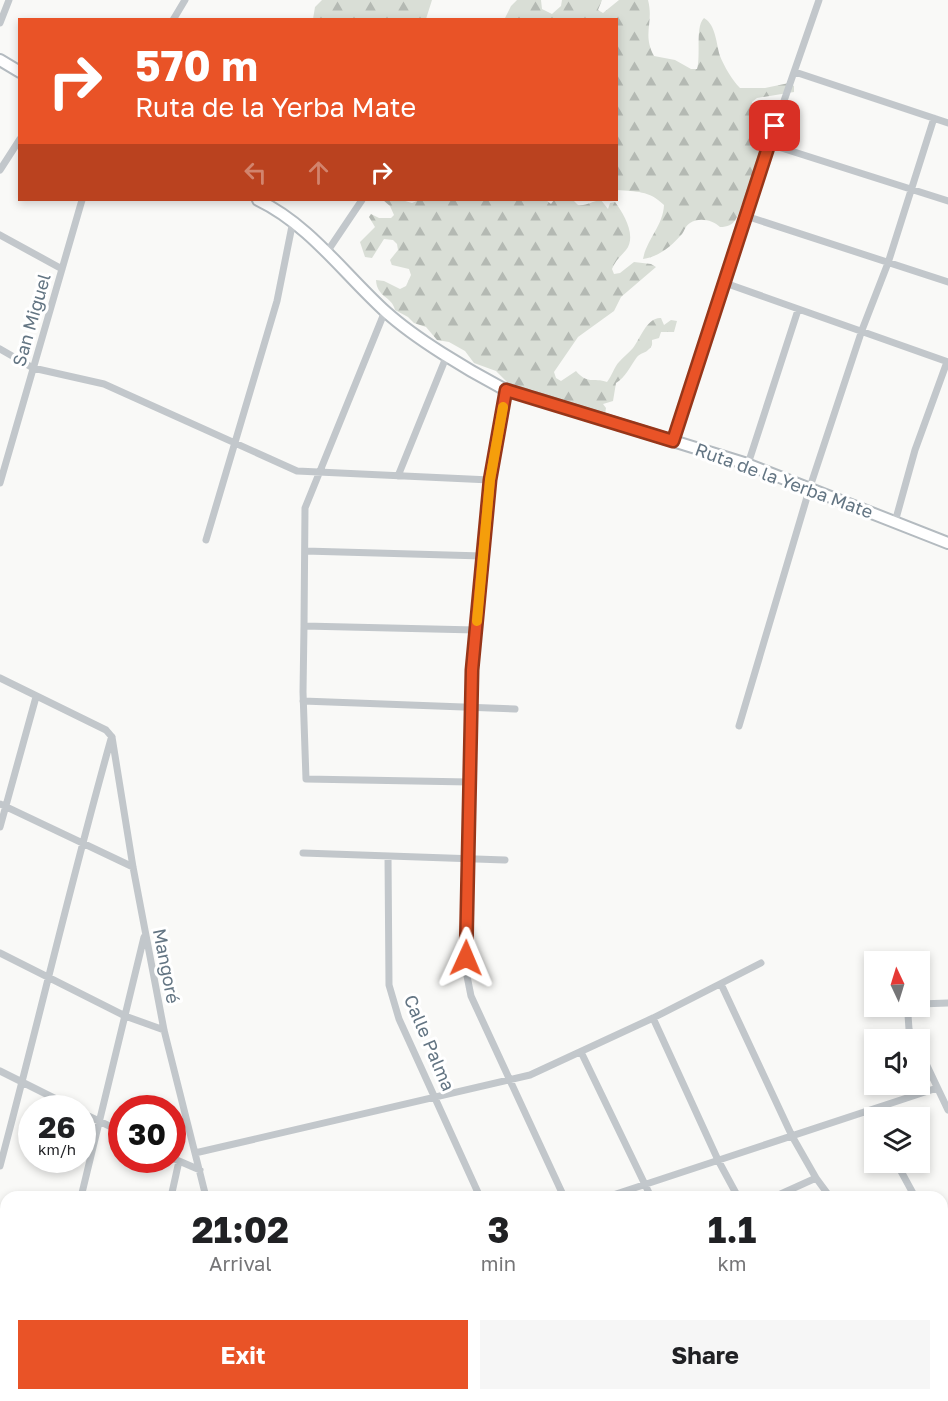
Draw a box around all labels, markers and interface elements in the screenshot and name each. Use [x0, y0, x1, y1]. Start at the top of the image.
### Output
text: 570 m [135, 40, 258, 90]
icon: right [36, 42, 114, 120]
text: Ruta de la Yerba Mate [135, 91, 416, 123]
pin [749, 100, 800, 151]
icon: arrive [758, 109, 791, 142]
icon: left [239, 156, 272, 189]
icon: ahead [302, 156, 335, 189]
icon: right [365, 156, 398, 189]
street label: San Miguel [7, 270, 55, 369]
street label: Ruta de la Yerba Mate [692, 438, 876, 522]
street label: Mangoré [149, 926, 185, 1005]
position arrow [434, 926, 498, 990]
north arrow [864, 951, 930, 1017]
map controls [864, 951, 930, 1173]
street label: Calle Palma [400, 991, 460, 1094]
button: sound [864, 1029, 930, 1095]
speed limit sign: 30 [108, 1095, 186, 1173]
button: layers [864, 1107, 930, 1173]
text: 26 [38, 1109, 76, 1145]
text: km/h [38, 1140, 76, 1158]
text: 21:02 [192, 1208, 289, 1251]
text: 3 [487, 1208, 509, 1251]
text: 1.1 [708, 1208, 756, 1251]
text: Arrival [209, 1251, 272, 1275]
text: min [481, 1251, 516, 1275]
text: km [718, 1251, 747, 1275]
button: Exit [18, 1320, 468, 1389]
button: Share [480, 1320, 930, 1389]

